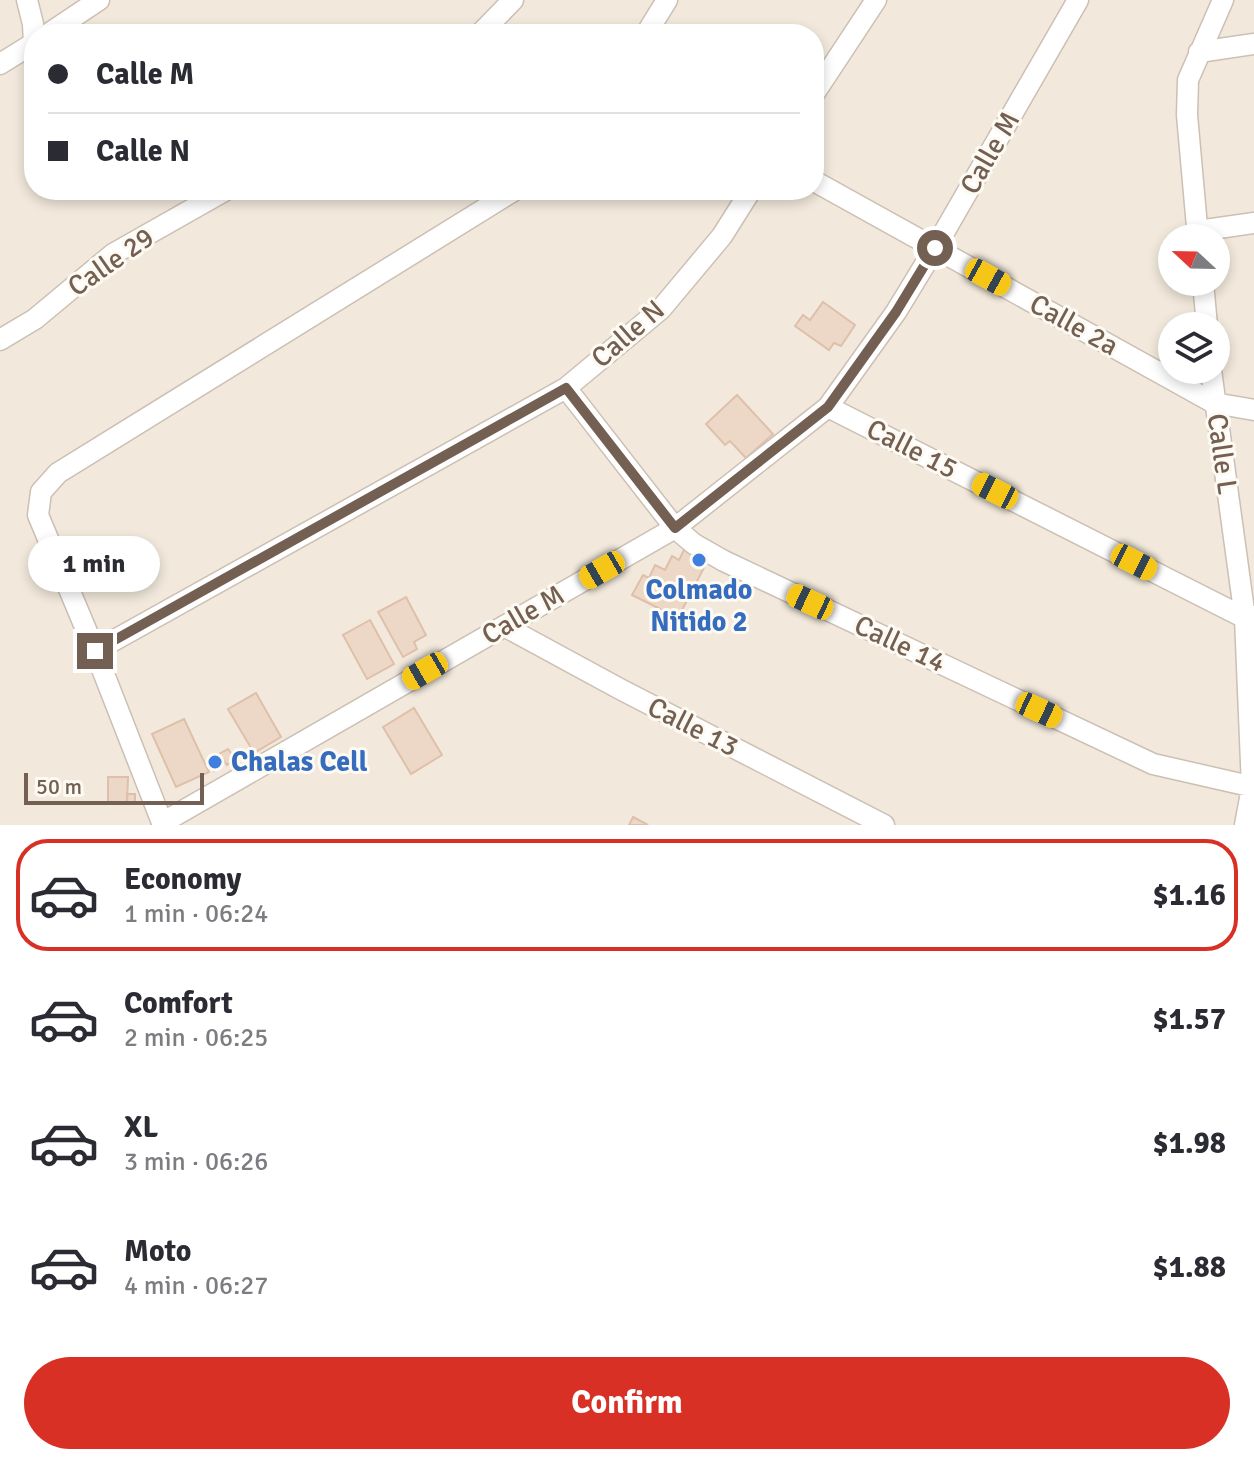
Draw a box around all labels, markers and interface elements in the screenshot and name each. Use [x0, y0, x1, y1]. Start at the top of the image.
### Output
text: Calle M [96, 56, 194, 93]
street label: Calle M [953, 106, 1027, 200]
text: Calle N [96, 133, 190, 170]
street label: Calle 29 [61, 220, 161, 304]
north arrow [1158, 224, 1230, 296]
map controls [1158, 224, 1230, 384]
route start [917, 230, 953, 266]
car [961, 255, 1015, 299]
street label: Calle 2a [1024, 287, 1124, 363]
street label: Calle N [584, 293, 672, 375]
button: layers [1158, 312, 1230, 384]
street label: Calle L [1200, 411, 1244, 497]
street label: Calle 15 [861, 412, 963, 486]
car [968, 469, 1022, 513]
callout: 1 min [29, 535, 161, 591]
car [1107, 540, 1161, 584]
text: 1 min [63, 548, 125, 580]
car [575, 548, 629, 592]
marker: Colmado Nitido 2 [690, 551, 708, 569]
place label: Colmado Nitido 2 [646, 573, 752, 639]
street label: Calle M [476, 578, 570, 652]
car [783, 581, 837, 623]
street label: Calle 14 [849, 608, 951, 680]
route end [77, 633, 113, 669]
car [398, 649, 452, 693]
car [1012, 689, 1066, 731]
street label: Calle 13 [642, 690, 744, 764]
place label: Chalas Cell [231, 745, 368, 779]
marker: Chalas Cell [206, 753, 224, 771]
scale bar [24, 769, 204, 805]
text: 50 m [36, 773, 82, 800]
icon: car [28, 859, 100, 931]
text: Economy [124, 861, 241, 898]
text: $1.16 [1153, 877, 1226, 914]
text: 1 min · 06:24 [124, 898, 268, 930]
icon: car [28, 983, 100, 1055]
text: Comfort [124, 985, 233, 1022]
text: $1.57 [1153, 1001, 1226, 1038]
text: 2 min · 06:25 [124, 1022, 268, 1054]
icon: car [28, 1107, 100, 1179]
text: XL [124, 1109, 158, 1146]
text: $1.98 [1153, 1125, 1226, 1162]
text: 3 min · 06:26 [124, 1146, 268, 1178]
icon: car [28, 1231, 100, 1303]
text: Moto [124, 1233, 191, 1270]
text: $1.88 [1153, 1249, 1226, 1286]
text: 4 min · 06:27 [124, 1270, 268, 1302]
button: Confirm [24, 1357, 1230, 1449]

